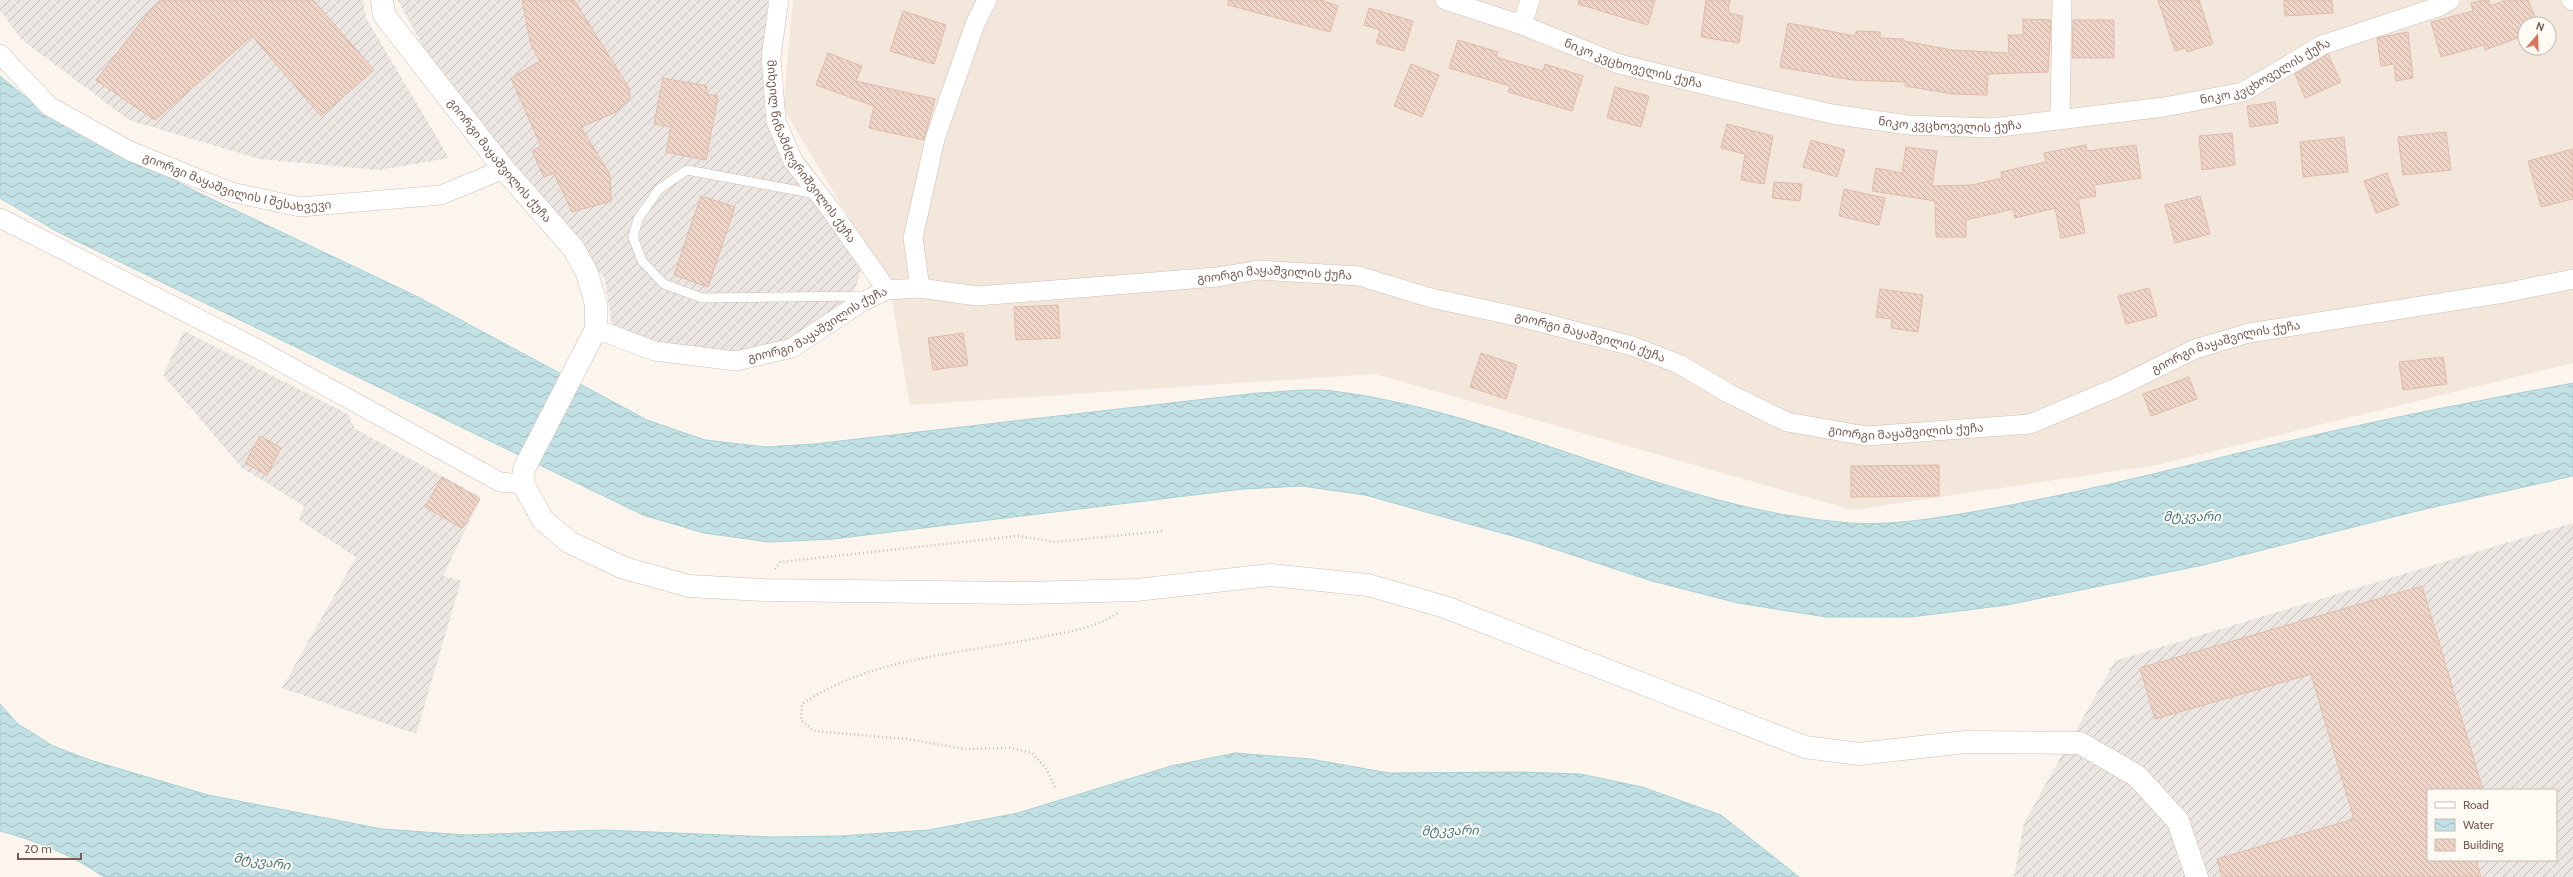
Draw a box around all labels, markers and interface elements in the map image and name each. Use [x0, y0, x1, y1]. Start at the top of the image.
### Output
north arrow [2517, 16, 2557, 56]
text: N [2534, 19, 2546, 34]
street label: ნიკო კვცხოველის ქუჩა [1562, 35, 1704, 91]
street label: ნიკო კვცხოველის ქუჩა [2199, 35, 2332, 107]
street label: მიხეილ წინამძღვრიშვილის ქუჩა [764, 59, 860, 245]
street label: გიორგი მაყაშვილის ქუჩა [445, 95, 555, 225]
street label: ნიკო კვცხოველის ქუჩა [1877, 113, 2022, 135]
street label: გიორგი მაყაშვილის I შესახვევი [141, 149, 332, 214]
street label: გიორგი მაყაშვილის ქუჩა [1196, 262, 1353, 286]
street label: გიორგი მაყაშვილის ქუჩა [746, 283, 889, 365]
street label: გიორგი მაყაშვილის ქუჩა [1514, 308, 1668, 365]
street label: გიორგი მაყაშვილის ქუჩა [2149, 317, 2301, 376]
street label: გიორგი მაყაშვილის ქუჩა [1827, 419, 1984, 443]
water label: მტკვარი [2163, 508, 2221, 525]
legend [2427, 789, 2557, 861]
text: Road [2463, 797, 2489, 812]
text: Water [2463, 817, 2494, 832]
water label: მტკვარი [1421, 821, 1479, 839]
scale bar [18, 835, 81, 861]
text: Building [2463, 837, 2505, 852]
text: 20 m [24, 841, 52, 856]
water label: მტკვარი [232, 849, 292, 874]

